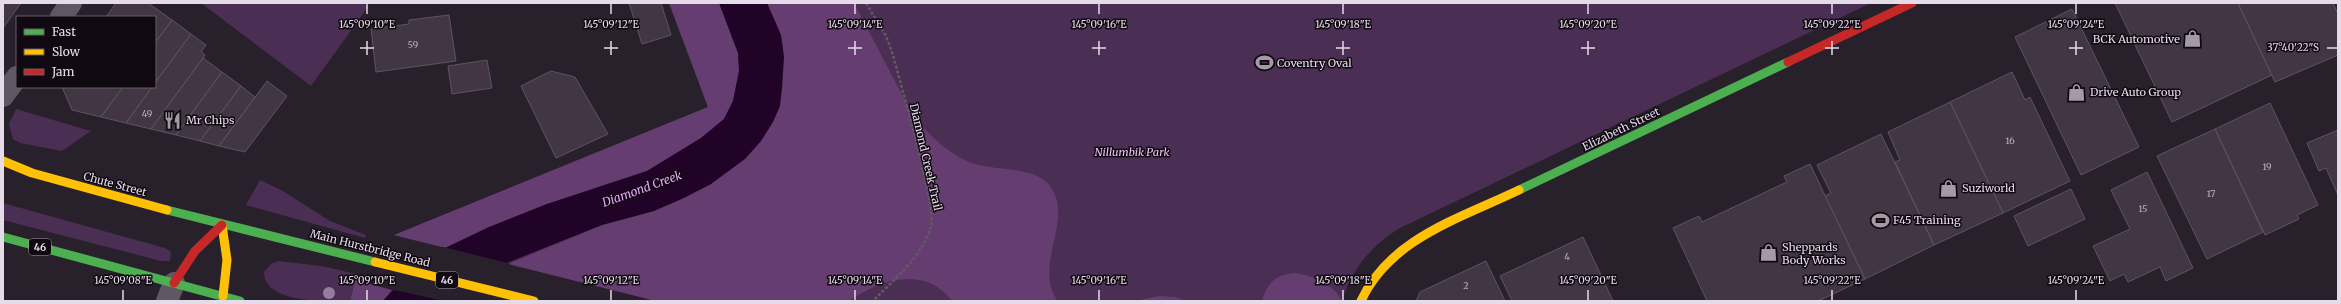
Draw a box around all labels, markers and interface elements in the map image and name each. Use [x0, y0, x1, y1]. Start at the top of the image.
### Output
legend [16, 16, 156, 88]
text: 145°09'10"E [339, 18, 396, 31]
text: 145°09'12"E [583, 18, 639, 31]
text: 145°09'14"E [828, 18, 883, 31]
text: 145°09'16"E [1071, 18, 1127, 31]
text: 145°09'18"E [1315, 18, 1371, 31]
text: 145°09'20"E [1559, 18, 1618, 31]
text: 145°09'22"E [1803, 18, 1861, 31]
text: 145°09'24"E [2048, 18, 2105, 31]
text: Fast [52, 24, 76, 39]
shop icon: BCK Automotive [2183, 29, 2203, 49]
place label: BCK Automotive [2093, 32, 2180, 46]
house number: 59 [408, 39, 418, 50]
text: 37°40'22"S [2267, 41, 2319, 54]
text: Slow [52, 44, 81, 59]
sports icon: Coventry Oval [1254, 53, 1274, 73]
place label: Coventry Oval [1277, 56, 1352, 70]
text: Jam [51, 64, 75, 79]
shop icon: Drive Auto Group [2067, 82, 2087, 102]
place label: Drive Auto Group [2090, 85, 2181, 99]
street label: Diamond Creek Trail [907, 102, 945, 213]
street label: Elizabeth Street [1580, 104, 1663, 154]
house number: 49 [142, 108, 152, 119]
restaurant icon: Mr Chips [163, 110, 183, 130]
place label: Mr Chips [186, 113, 234, 127]
house number: 16 [2005, 135, 2015, 146]
park label: Nillumbik Park [1095, 145, 1169, 159]
house number: 19 [2262, 161, 2272, 172]
water label: Diamond Creek [599, 167, 684, 210]
street label: Chute Street [82, 169, 149, 199]
shop icon: Suziworld [1939, 178, 1959, 198]
place label: Suziworld [1962, 181, 2015, 195]
house number: 17 [2207, 188, 2215, 199]
house number: 15 [2138, 203, 2148, 214]
sports icon: F45 Training [1870, 210, 1890, 230]
place label: F45 Training [1893, 213, 1961, 227]
street label: Main Hurstbridge Road [308, 226, 432, 270]
road number: 46 [29, 239, 51, 255]
place label: Sheppards Body Works [1782, 240, 1846, 267]
shop icon: Sheppards Body Works [1759, 243, 1779, 263]
house number: 4 [1564, 251, 1570, 262]
road number: 46 [436, 272, 458, 288]
text: 145°09'08"E [94, 274, 152, 287]
text: 145°09'10"E [339, 274, 396, 287]
text: 145°09'12"E [583, 274, 639, 287]
text: 145°09'14"E [828, 274, 883, 287]
text: 145°09'16"E [1071, 274, 1127, 287]
text: 145°09'18"E [1315, 274, 1371, 287]
text: 145°09'20"E [1559, 274, 1618, 287]
text: 145°09'22"E [1803, 274, 1861, 287]
text: 145°09'24"E [2048, 274, 2105, 287]
house number: 2 [1463, 280, 1469, 291]

